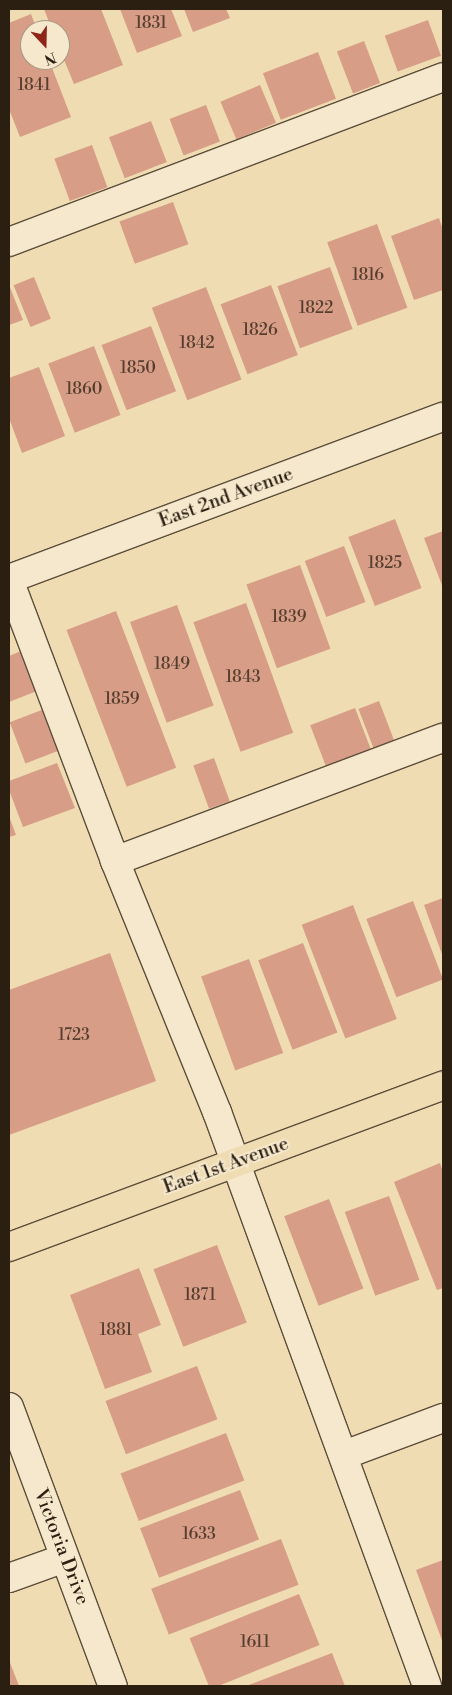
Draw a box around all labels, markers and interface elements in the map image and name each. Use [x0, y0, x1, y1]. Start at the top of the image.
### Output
house number: 1831 [135, 13, 167, 33]
north arrow [20, 20, 70, 70]
text: N [42, 48, 58, 68]
house number: 1841 [17, 75, 51, 95]
house number: 1816 [352, 265, 384, 285]
house number: 1822 [299, 298, 333, 318]
house number: 1826 [242, 320, 278, 340]
house number: 1842 [179, 333, 215, 353]
house number: 1850 [120, 358, 156, 378]
house number: 1860 [66, 379, 102, 399]
street label: East 2nd Avenue [156, 463, 296, 533]
house number: 1825 [368, 553, 402, 573]
house number: 1839 [272, 607, 306, 627]
house number: 1849 [154, 654, 190, 674]
house number: 1843 [226, 667, 260, 687]
house number: 1859 [105, 689, 139, 709]
house number: 1723 [58, 1025, 90, 1045]
street label: East 1st Avenue [160, 1133, 292, 1199]
house number: 1871 [184, 1285, 216, 1305]
house number: 1881 [100, 1320, 132, 1340]
street label: Victoria Drive [28, 1486, 94, 1608]
house number: 1633 [182, 1524, 216, 1544]
house number: 1611 [240, 1632, 270, 1652]

